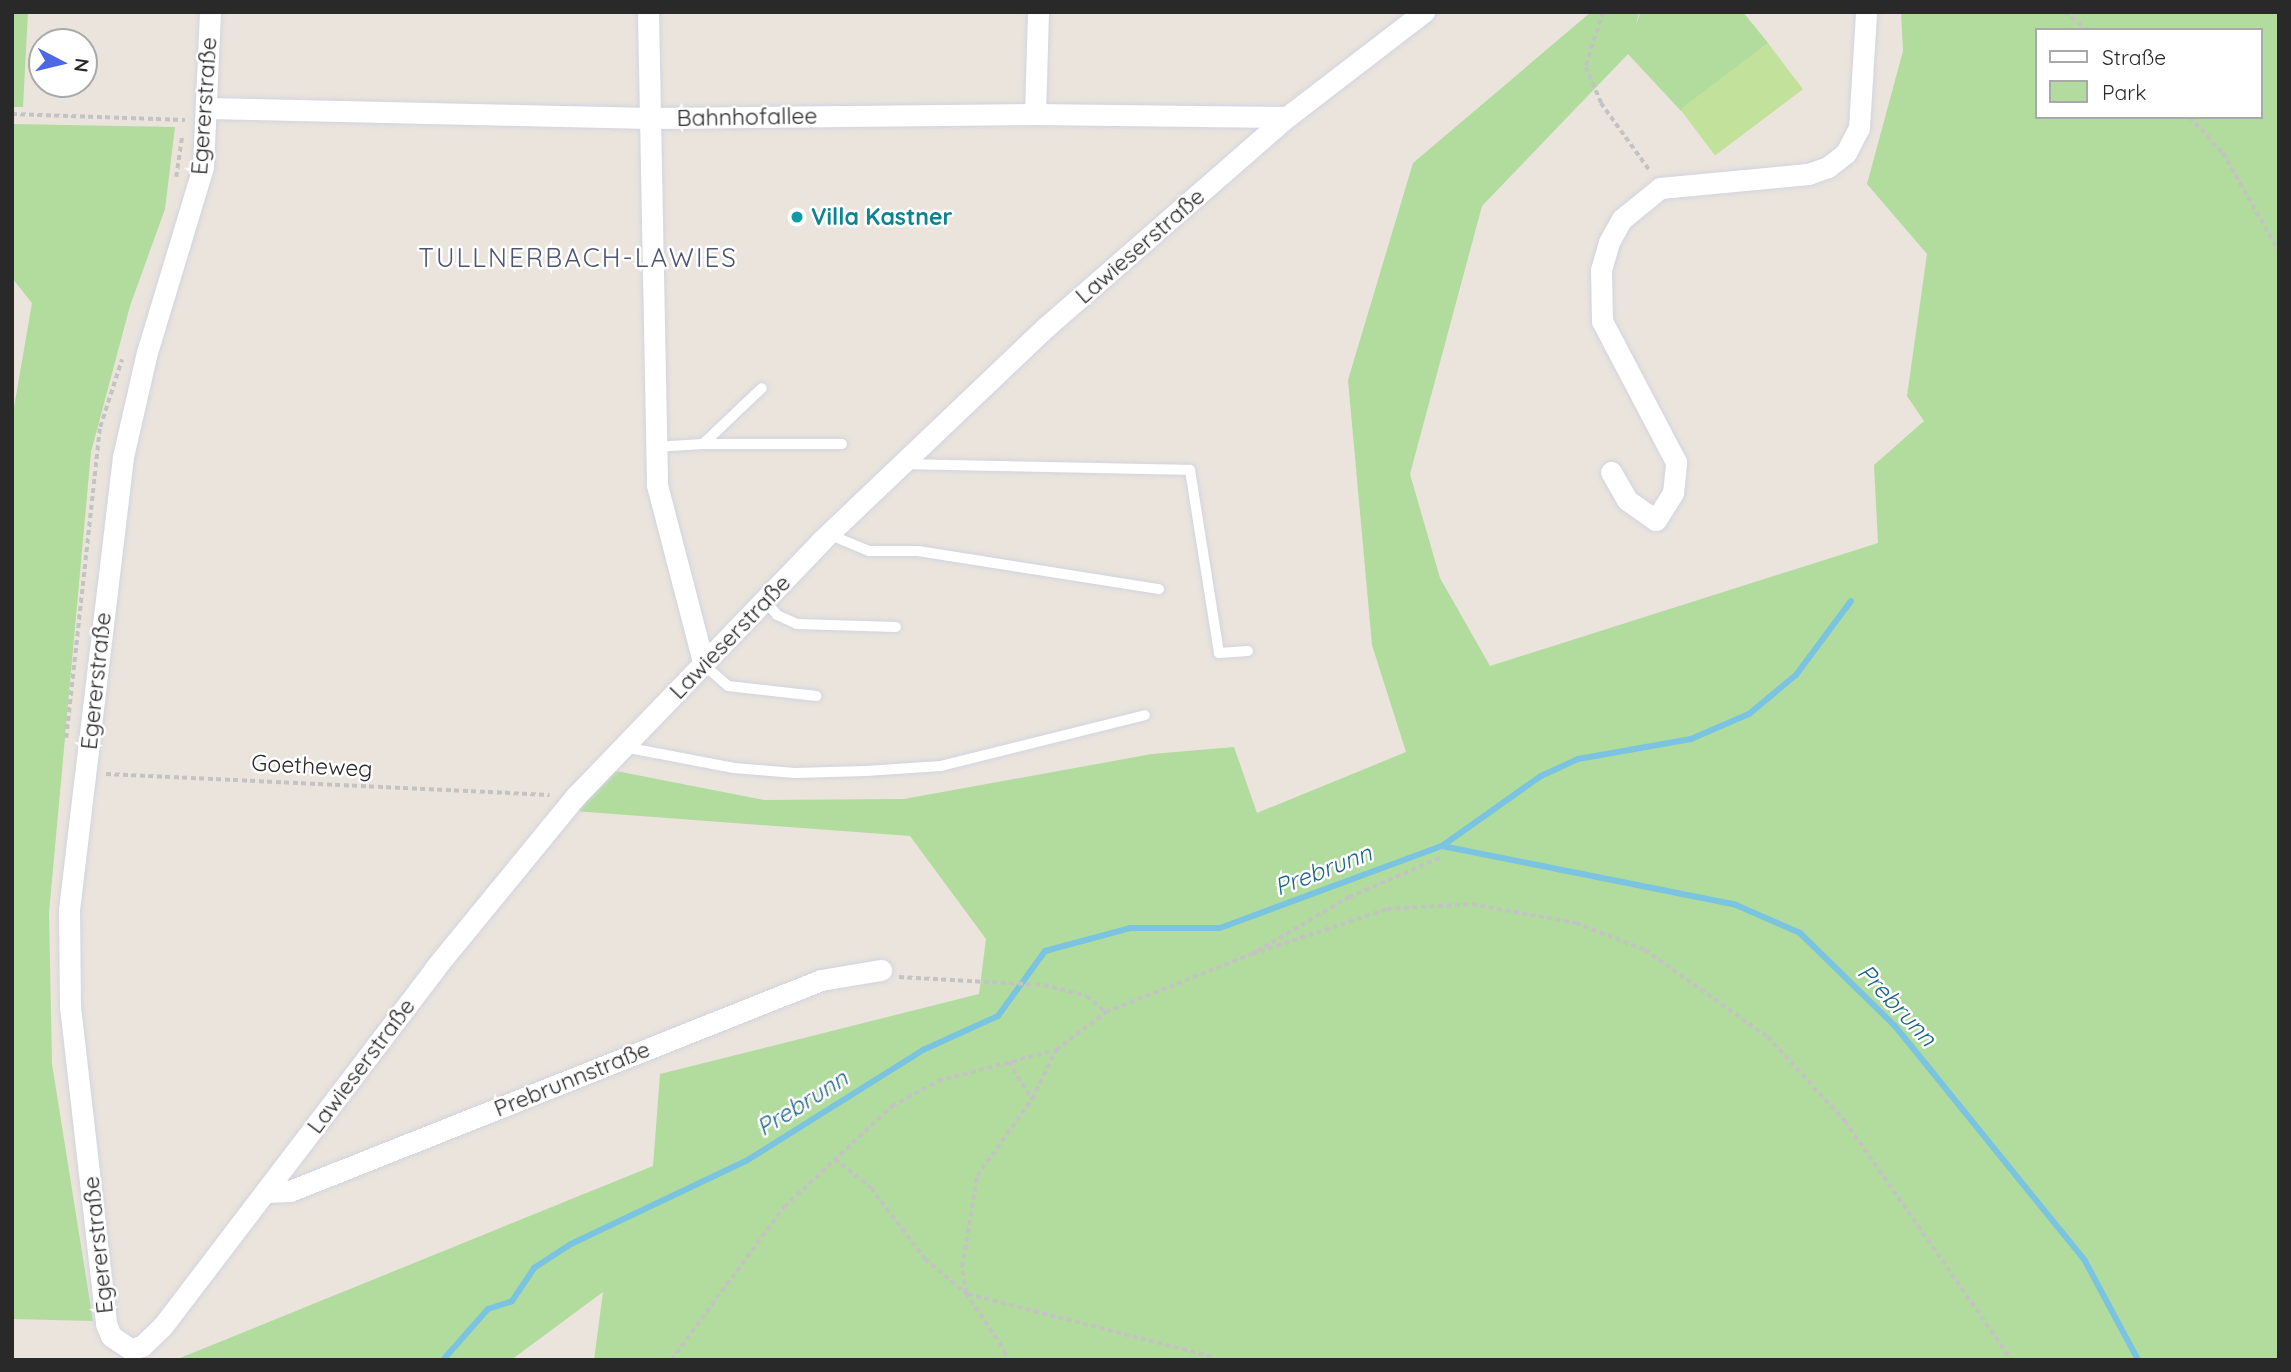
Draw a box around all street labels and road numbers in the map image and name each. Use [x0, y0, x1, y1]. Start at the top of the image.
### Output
street label: Egererstraße [185, 36, 223, 176]
street label: Bahnhofallee [676, 102, 818, 132]
street label: Lawieserstraße [1070, 182, 1210, 310]
street label: Lawieserstraße [664, 569, 796, 705]
street label: Egererstraße [75, 611, 117, 751]
street label: Goetheweg [251, 749, 373, 783]
street label: Lawieserstraße [301, 993, 421, 1139]
street label: Prebrunnstraße [490, 1035, 654, 1123]
street label: Egererstraße [77, 1175, 119, 1315]

